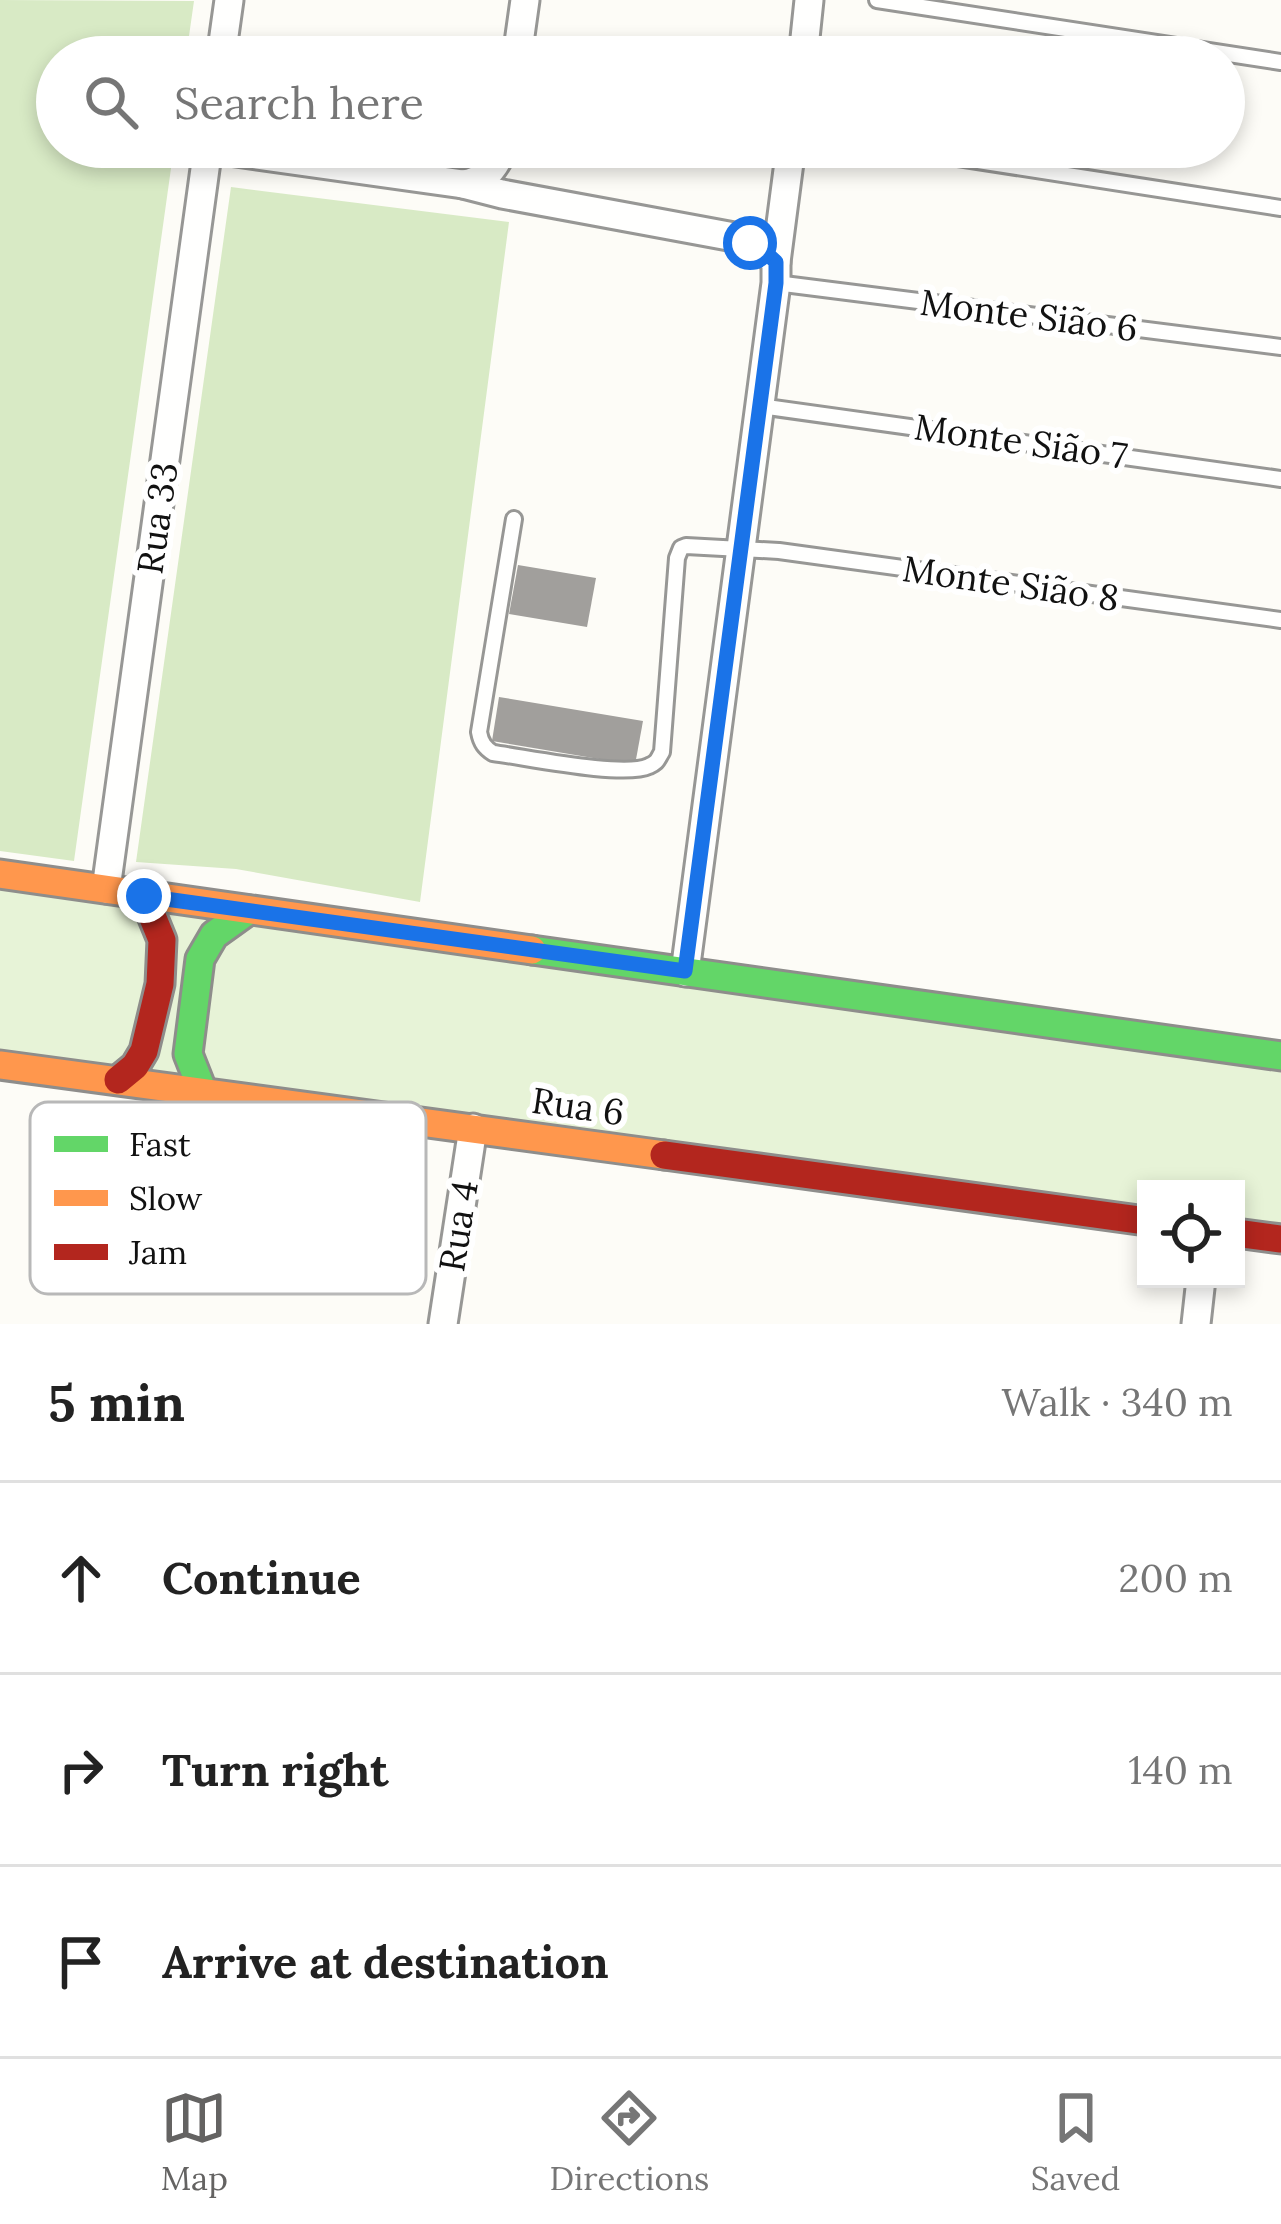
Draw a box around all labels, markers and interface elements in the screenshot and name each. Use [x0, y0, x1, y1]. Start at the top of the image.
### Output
search box [36, 36, 1245, 168]
icon: search [78, 69, 144, 135]
text: Search here [174, 74, 424, 131]
route start [723, 216, 777, 270]
street label: Monte Sião 6 [918, 279, 1140, 351]
street label: Monte Sião 7 [912, 403, 1130, 479]
street label: Rua 33 [126, 459, 188, 577]
street label: Monte Sião 8 [900, 545, 1122, 621]
route end [117, 869, 171, 923]
street label: Rua 6 [529, 1077, 627, 1135]
legend [30, 1102, 426, 1294]
text: Fast [129, 1123, 191, 1165]
text: Slow [129, 1177, 203, 1219]
street label: Rua 4 [428, 1177, 488, 1275]
map controls [1137, 1180, 1245, 1288]
button: locate [1137, 1180, 1245, 1288]
text: Jam [128, 1231, 187, 1273]
text: 5 min [48, 1370, 185, 1435]
text: Walk · 340 m [1002, 1377, 1233, 1427]
icon: ahead [48, 1545, 114, 1611]
text: Continue [162, 1549, 361, 1606]
text: 200 m [1118, 1553, 1233, 1603]
icon: right [48, 1737, 114, 1803]
text: Turn right [162, 1741, 389, 1798]
text: 140 m [1128, 1745, 1233, 1795]
icon: arrive [48, 1929, 114, 1995]
text: Arrive at destination [162, 1933, 609, 1990]
tab: Map [161, 2085, 228, 2199]
tab: Directions [550, 2085, 709, 2199]
tab: Saved [1031, 2085, 1120, 2199]

